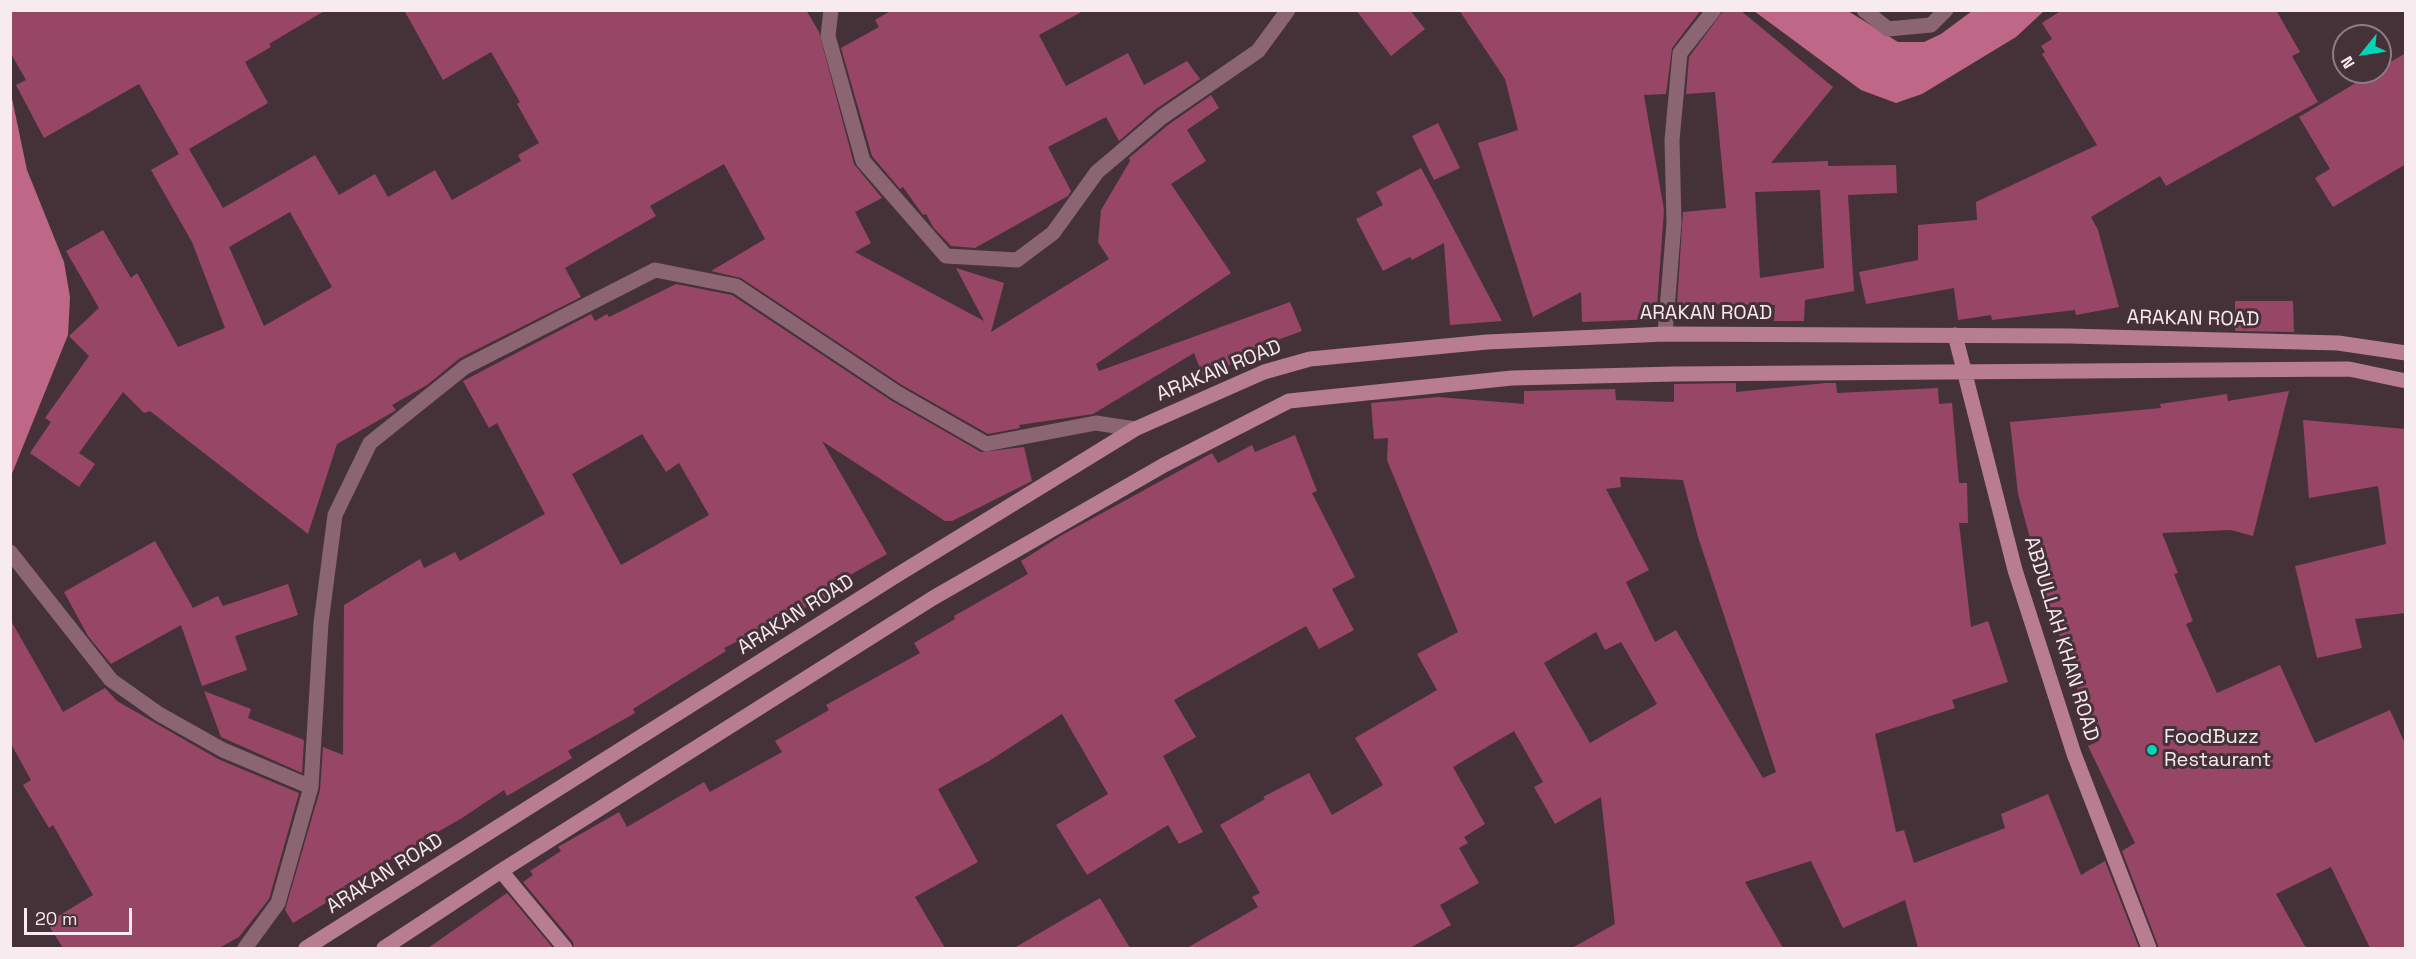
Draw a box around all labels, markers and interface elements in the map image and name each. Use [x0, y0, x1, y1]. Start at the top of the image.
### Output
north arrow [2332, 24, 2392, 84]
text: N [2336, 52, 2359, 72]
street label: ARAKAN ROAD [1640, 302, 1772, 326]
street label: ARAKAN ROAD [2126, 306, 2260, 332]
street label: ARAKAN ROAD [1153, 335, 1285, 407]
street label: ABDULLAH KHAN ROAD [2018, 534, 2104, 744]
street label: ARAKAN ROAD [733, 570, 859, 660]
place label: FoodBuzz Restaurant [2164, 726, 2271, 773]
marker: FoodBuzz Restaurant [2145, 743, 2159, 757]
street label: ARAKAN ROAD [322, 829, 448, 919]
scale bar [27, 896, 135, 934]
text: 20 m [35, 907, 78, 930]

